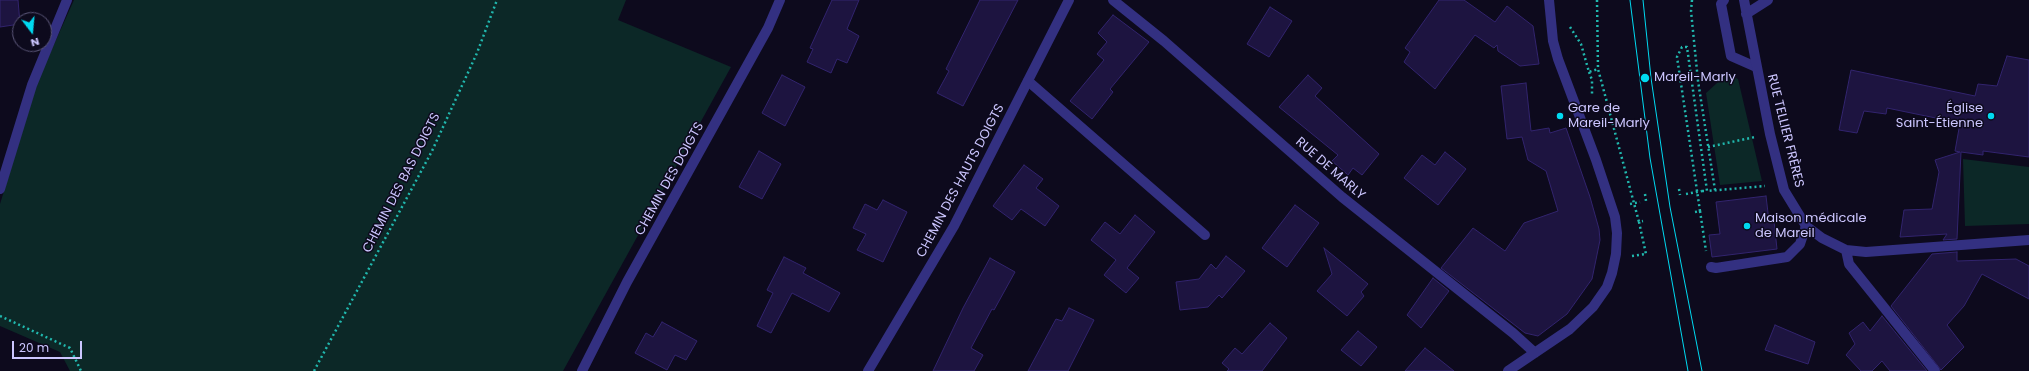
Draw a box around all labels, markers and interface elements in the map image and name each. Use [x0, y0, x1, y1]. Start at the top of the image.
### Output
north arrow [12, 12, 52, 52]
text: N [29, 34, 41, 51]
place label: Mareil-Marly [1654, 70, 1736, 86]
marker: Mareil-Marly [1639, 72, 1651, 84]
street label: RUE TELLIER FRÈRES [1763, 73, 1807, 189]
place label: Gare de Mareil-Marly [1568, 101, 1650, 132]
place label: Église Saint-Étienne [1896, 101, 1983, 132]
street label: CHEMIN DES HAUTS DOIGTS [914, 102, 1008, 260]
street label: CHEMIN DES BAS DOIGTS [360, 110, 444, 256]
marker: Gare de Mareil-Marly [1555, 111, 1565, 121]
marker: Église Saint-Étienne [1986, 111, 1996, 121]
street label: CHEMIN DES DOIGTS [632, 120, 708, 238]
street label: RUE DE MARLY [1292, 135, 1368, 203]
place label: Maison médicale de Mareil [1755, 211, 1866, 242]
marker: Maison médicale de Mareil [1742, 221, 1752, 231]
scale bar [14, 333, 84, 359]
text: 20 m [19, 339, 49, 356]

